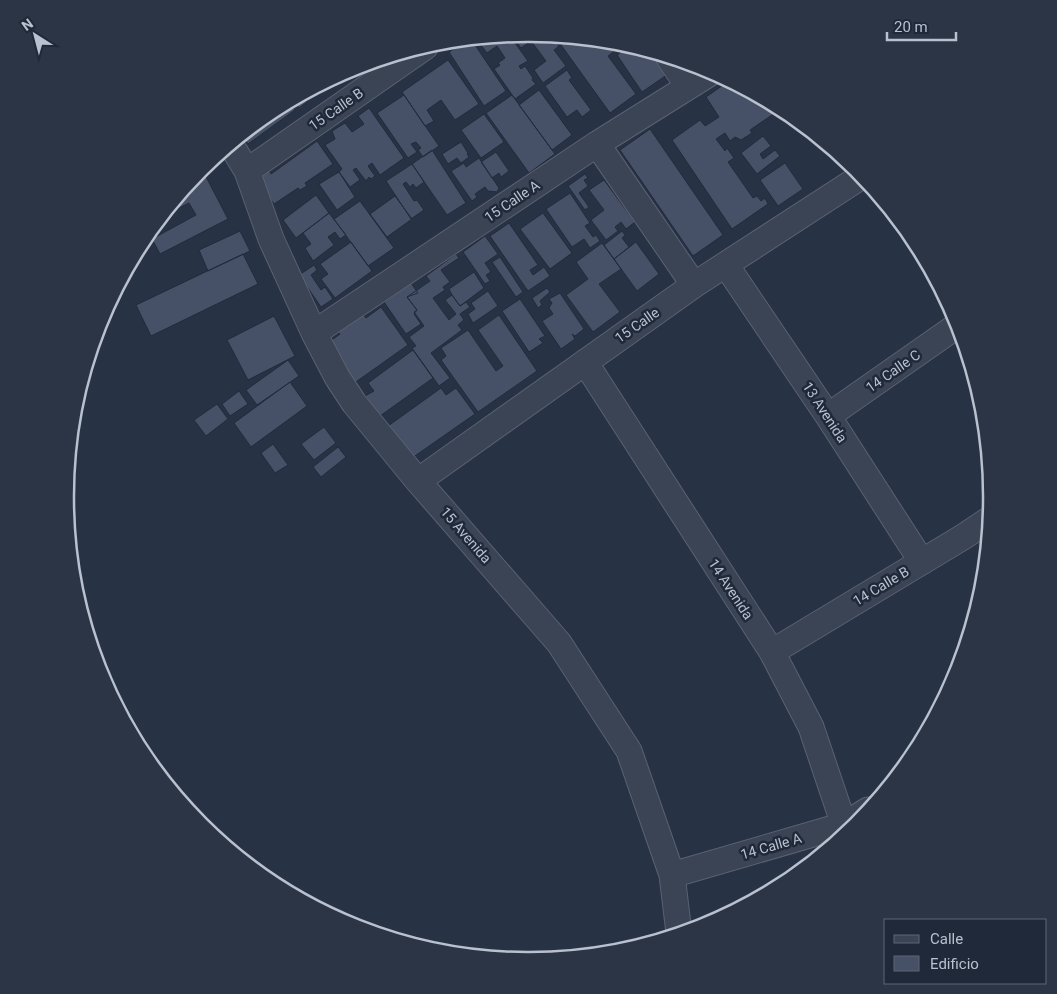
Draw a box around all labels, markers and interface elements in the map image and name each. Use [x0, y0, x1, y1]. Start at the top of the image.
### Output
north arrow [10, 10, 60, 60]
scale bar [887, 10, 956, 42]
text: N [19, 15, 36, 34]
text: 20 m [894, 18, 928, 36]
street label: 15 Calle B [306, 85, 366, 133]
street label: 15 Calle A [482, 177, 542, 225]
street label: 15 Calle [612, 304, 662, 346]
street label: 14 Calle C [863, 346, 923, 396]
street label: 13 Avenida [800, 379, 850, 445]
street label: 15 Avenida [437, 504, 495, 566]
street label: 14 Avenida [706, 556, 756, 622]
street label: 14 Calle B [850, 563, 912, 609]
street label: 14 Calle A [739, 830, 803, 862]
legend [884, 919, 1047, 984]
text: Calle [930, 930, 963, 948]
text: Edificio [930, 955, 979, 973]

